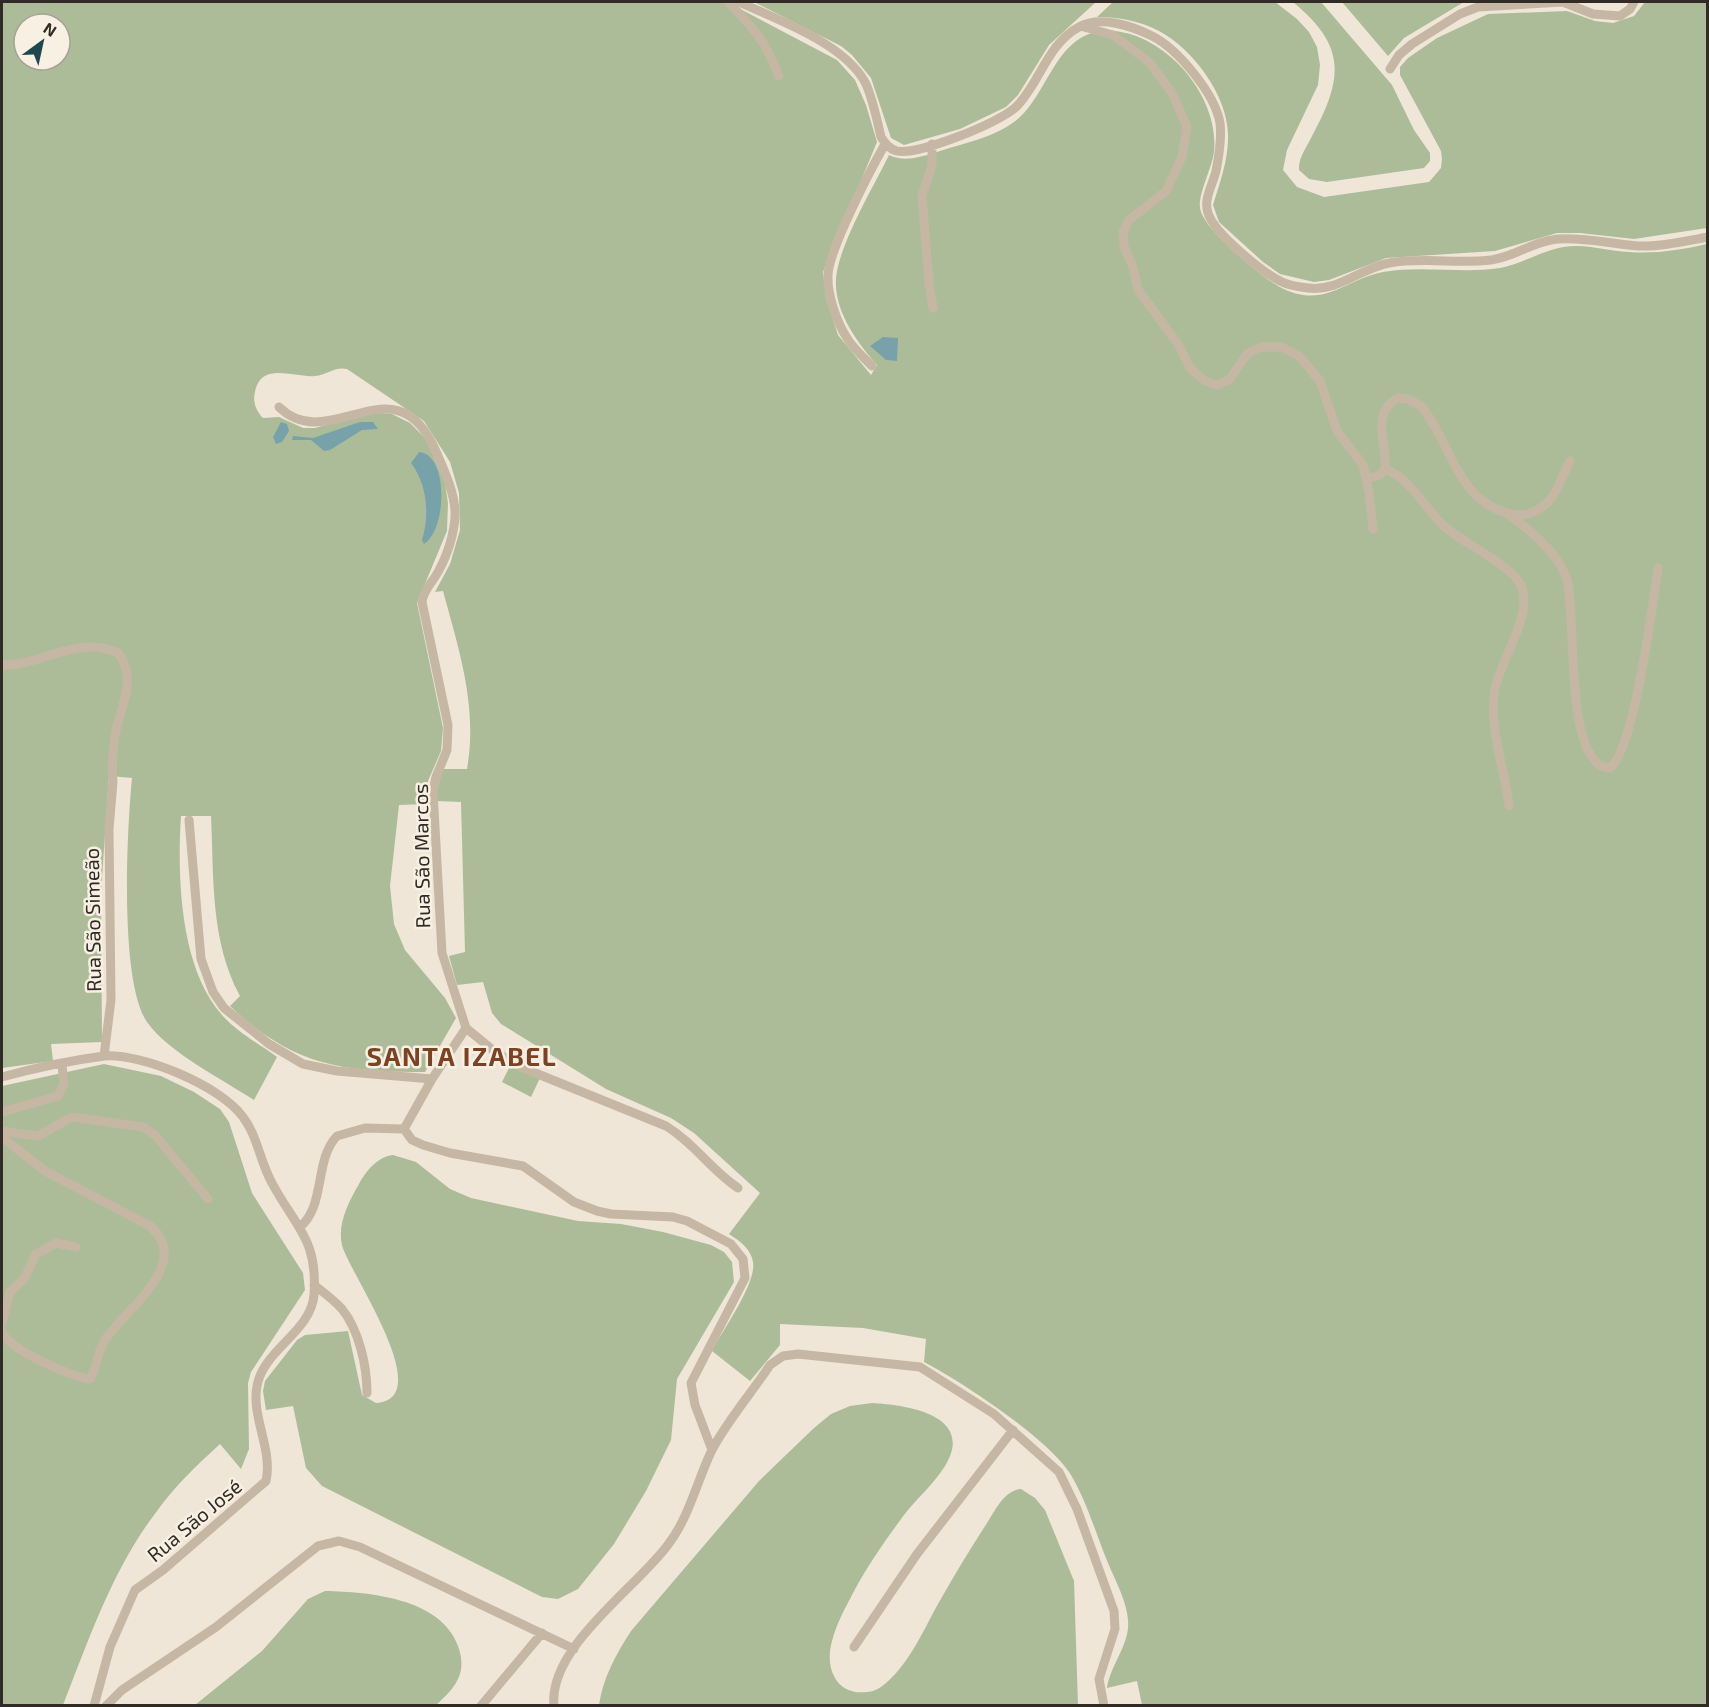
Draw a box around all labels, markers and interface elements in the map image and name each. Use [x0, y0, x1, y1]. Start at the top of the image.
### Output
north arrow [12, 12, 72, 72]
text: N [40, 18, 60, 40]
street label: Rua São Marcos [408, 783, 434, 929]
street label: Rua São Simeão [79, 848, 105, 992]
district label: SANTA IZABEL [367, 1040, 557, 1071]
street label: Rua São José [142, 1474, 246, 1566]

